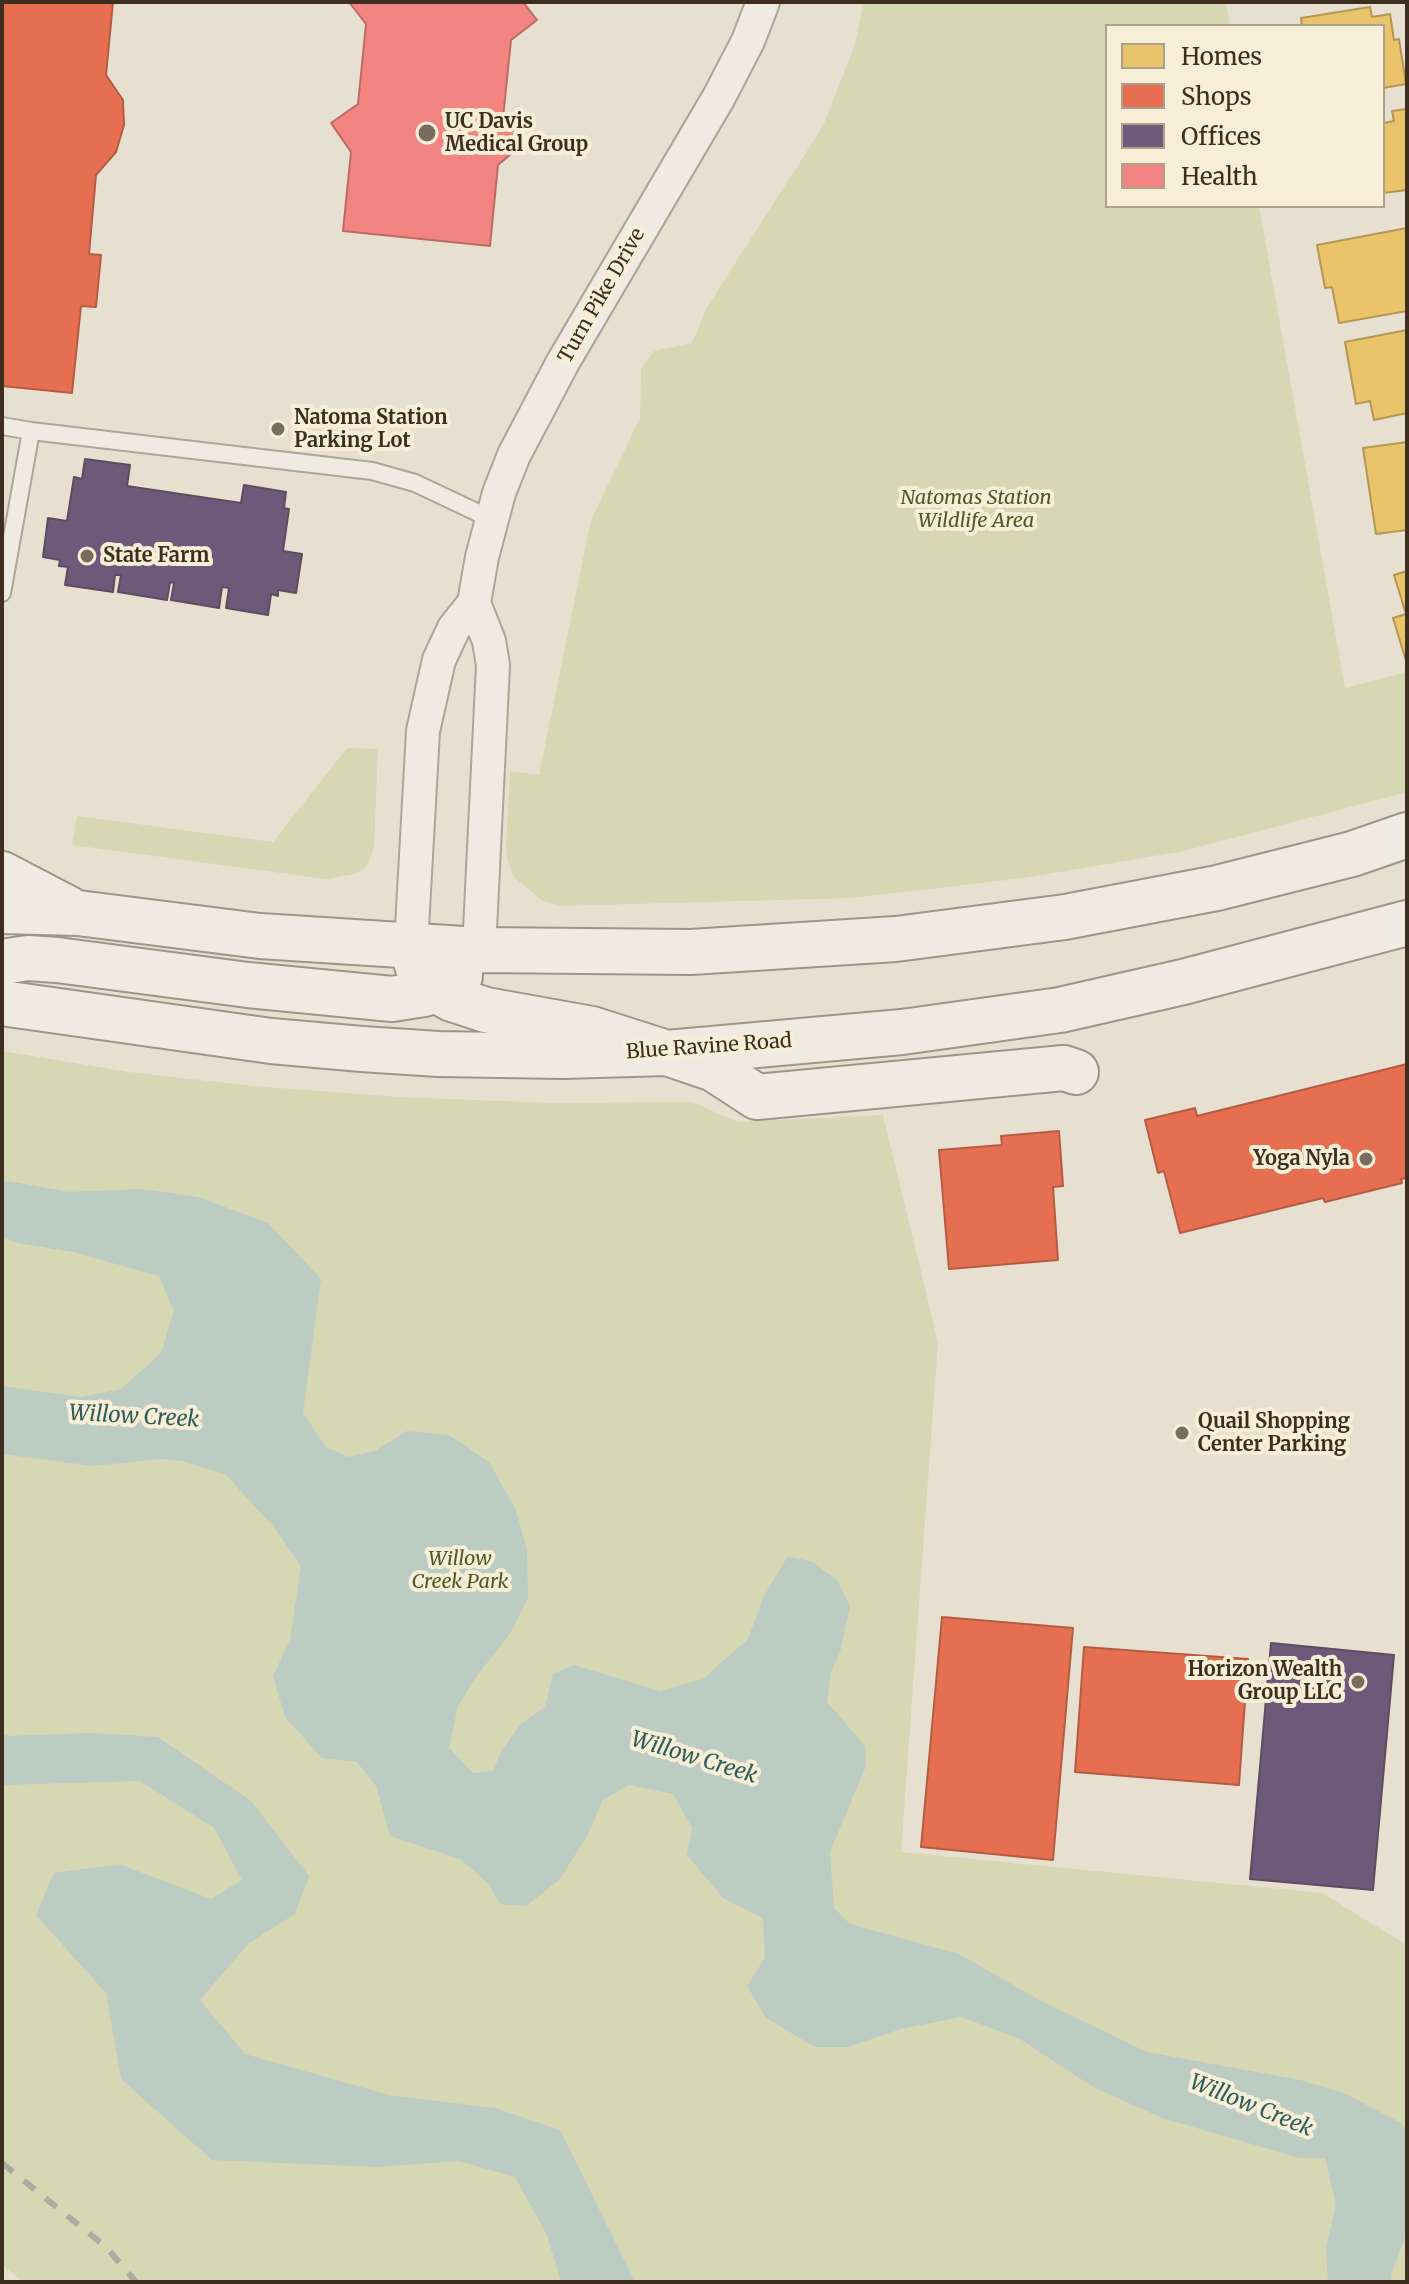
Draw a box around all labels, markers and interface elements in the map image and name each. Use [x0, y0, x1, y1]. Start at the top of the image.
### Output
legend [1105, 24, 1385, 208]
text: Homes [1181, 41, 1262, 72]
text: Shops [1181, 81, 1252, 112]
place label: UC Davis Medical Group [445, 110, 588, 157]
text: Offices [1181, 121, 1261, 152]
marker: UC Davis Medical Group [416, 122, 438, 144]
text: Health [1181, 161, 1258, 192]
street label: Turn Pike Drive [554, 224, 650, 368]
place label: Natoma Station Parking Lot [294, 406, 447, 453]
marker: Natoma Station Parking Lot [269, 420, 287, 438]
park label: Natomas Station Wildlife Area [900, 486, 1052, 533]
place label: State Farm [103, 544, 209, 568]
marker: State Farm [78, 547, 96, 565]
street label: Blue Ravine Road [625, 1029, 793, 1065]
place label: Yoga Nyla [1254, 1147, 1350, 1171]
marker: Yoga Nyla [1357, 1150, 1375, 1168]
water label: Willow Creek [68, 1400, 200, 1434]
place label: Quail Shopping Center Parking [1198, 1410, 1350, 1457]
marker: Quail Shopping Center Parking [1173, 1424, 1191, 1442]
park label: Willow Creek Park [411, 1547, 509, 1594]
place label: Horizon Wealth Group LLC [1188, 1658, 1342, 1705]
marker: Horizon Wealth Group LLC [1349, 1673, 1367, 1691]
water label: Willow Creek [628, 1726, 760, 1790]
water label: Willow Creek [1186, 2069, 1316, 2143]

